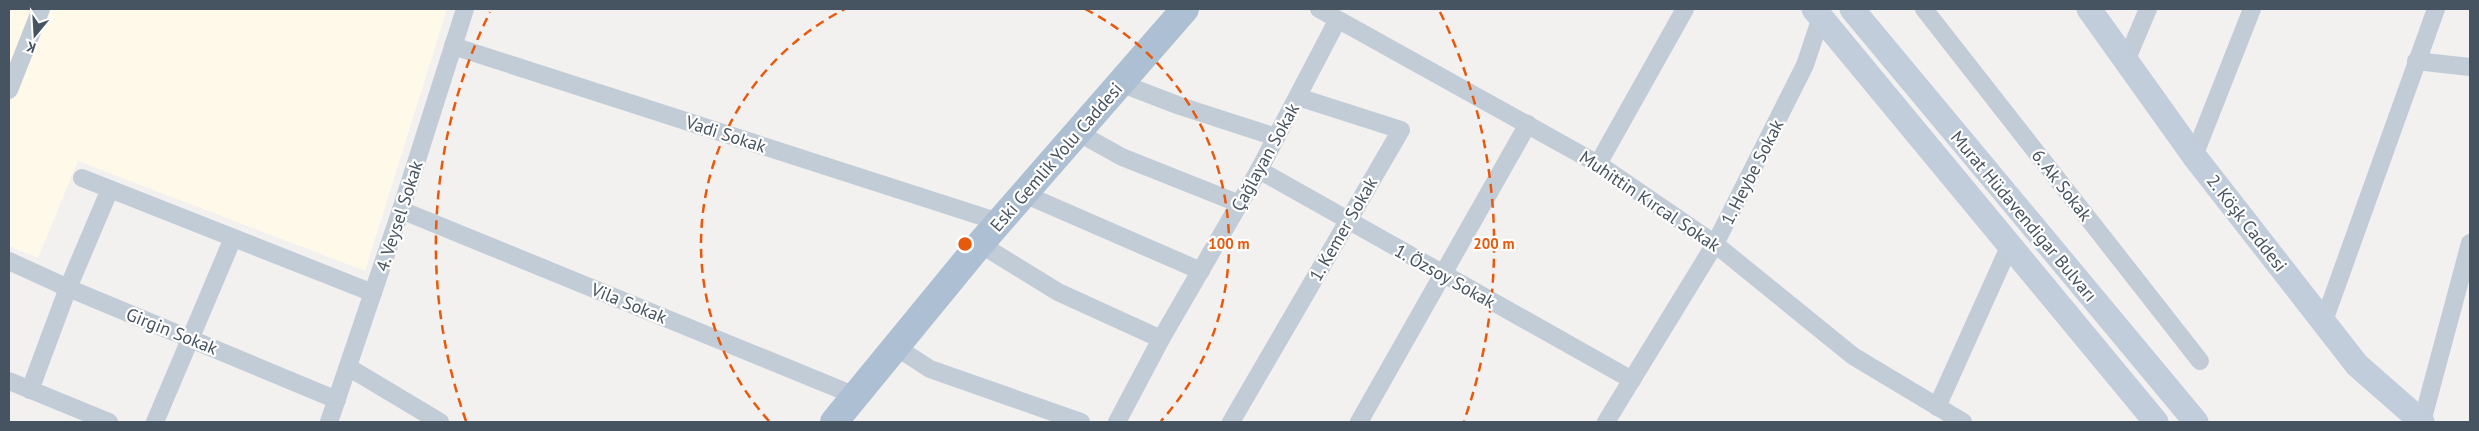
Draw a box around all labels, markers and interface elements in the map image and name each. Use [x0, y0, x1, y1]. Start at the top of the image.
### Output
north arrow [10, 10, 60, 60]
text: K [24, 37, 38, 57]
street label: Eski Gemlik Yolu Caddesi [985, 78, 1127, 236]
street label: Çağlayan Sokak [1226, 99, 1304, 215]
street label: Vadi Sokak [682, 110, 769, 158]
street label: 1. Heybe Sokak [1716, 115, 1789, 229]
street label: Murat Hüdavendigar Bulvarı [1946, 126, 2102, 306]
street label: 6. Ak Sokak [2027, 144, 2098, 226]
street label: Muhittin Kırcal Sokak [1575, 145, 1725, 257]
street label: 4. Veysel Sokak [370, 157, 428, 274]
street label: 2. Köşk Caddesi [2202, 170, 2292, 276]
street label: 1. Kemer Sokak [1304, 173, 1382, 285]
text: 100 m [1208, 234, 1250, 253]
text: 200 m [1473, 234, 1515, 253]
centre of rings [956, 235, 974, 253]
street label: 1. Özsoy Sokak [1390, 239, 1500, 313]
street label: Vila Sokak [587, 277, 670, 329]
street label: Girgin Sokak [123, 302, 221, 360]

